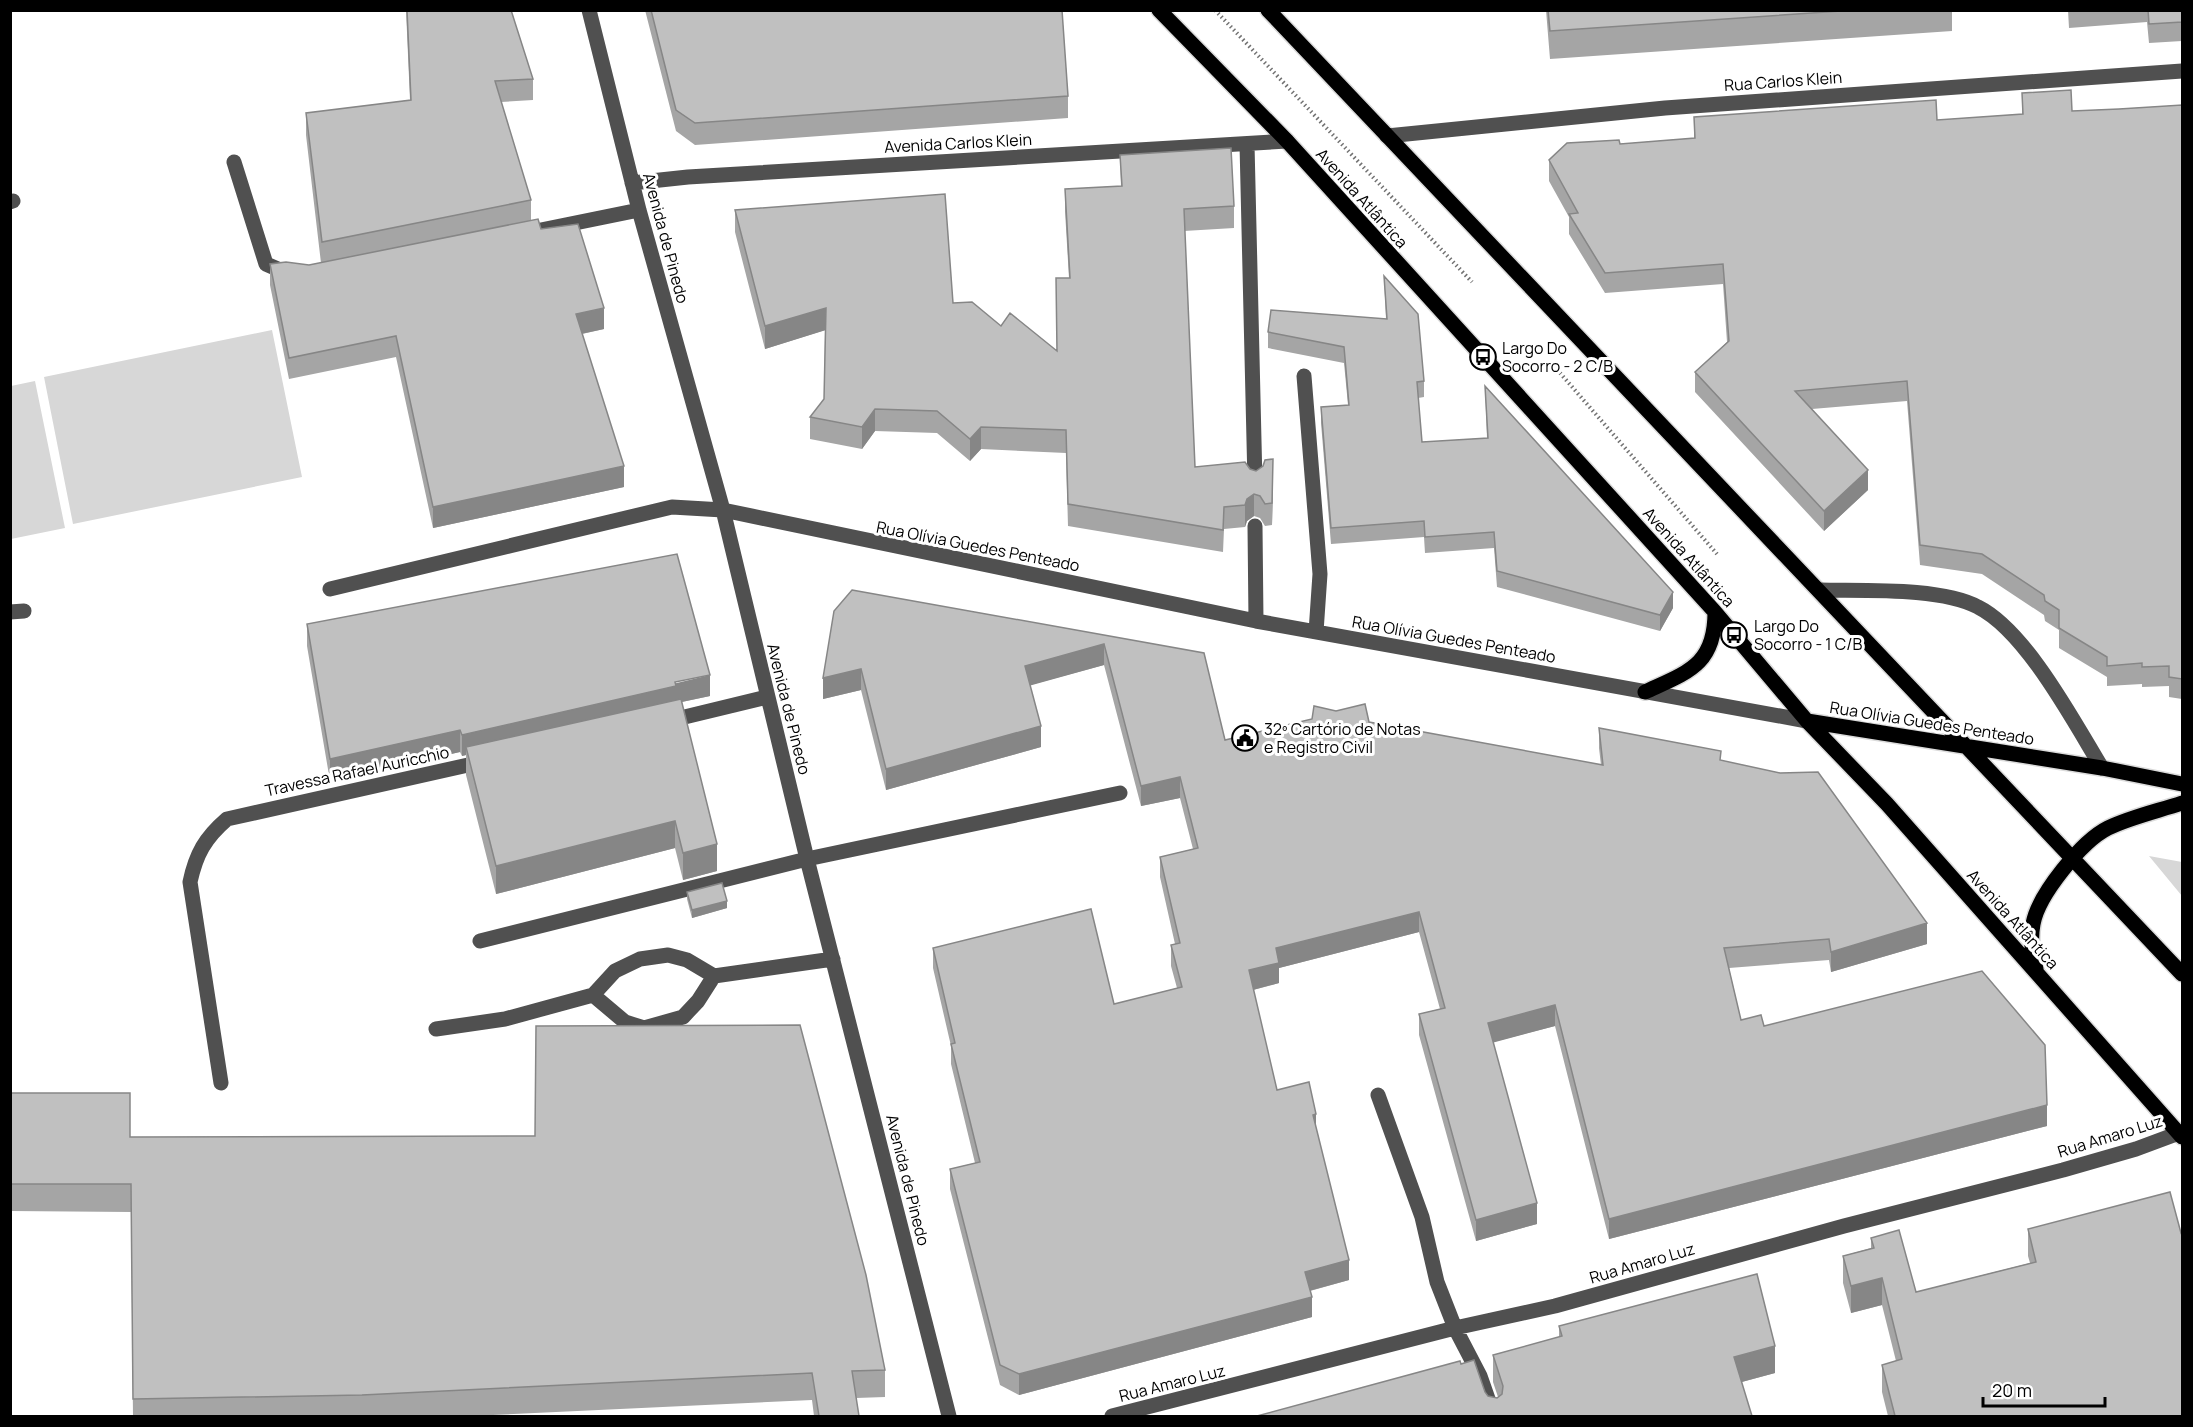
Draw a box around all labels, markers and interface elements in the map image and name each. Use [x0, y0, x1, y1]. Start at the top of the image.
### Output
street label: Rua Carlos Klein [1723, 66, 1843, 96]
street label: Avenida Carlos Klein [884, 128, 1032, 158]
street label: Avenida Atlântica [1311, 143, 1413, 253]
street label: Avenida de Pinedo [638, 170, 694, 306]
place label: Largo Do Socorro - 2 C/B [1502, 337, 1613, 377]
bus stop icon: Largo Do Socorro - 2 C/B [1468, 342, 1498, 372]
street label: Avenida Atlântica [1638, 502, 1740, 612]
street label: Rua Olívia Guedes Penteado [875, 515, 1081, 577]
street label: Rua Olívia Guedes Penteado [1350, 610, 1558, 668]
place label: Largo Do Socorro - 1 C/B [1754, 615, 1862, 655]
bus stop icon: Largo Do Socorro - 1 C/B [1719, 620, 1749, 650]
street label: Avenida de Pinedo [762, 641, 816, 777]
street label: Rua Olívia Guedes Penteado [1828, 696, 2036, 750]
place label: 32º Cartório de Notas e Registro Civil [1264, 718, 1421, 758]
public building icon: 32º Cartório de Notas e Registro Civil [1230, 723, 1260, 753]
street label: Travessa Rafael Auricchio [263, 741, 451, 801]
street label: Avenida Atlântica [1962, 864, 2064, 974]
street label: Rua Amaro Luz [2055, 1110, 2165, 1162]
street label: Avenida de Pinedo [881, 1112, 935, 1248]
street label: Rua Amaro Luz [1587, 1237, 1697, 1289]
street label: Rua Amaro Luz [1117, 1359, 1227, 1407]
scale bar [1983, 1370, 2104, 1408]
text: 20 m [1992, 1378, 2032, 1402]

